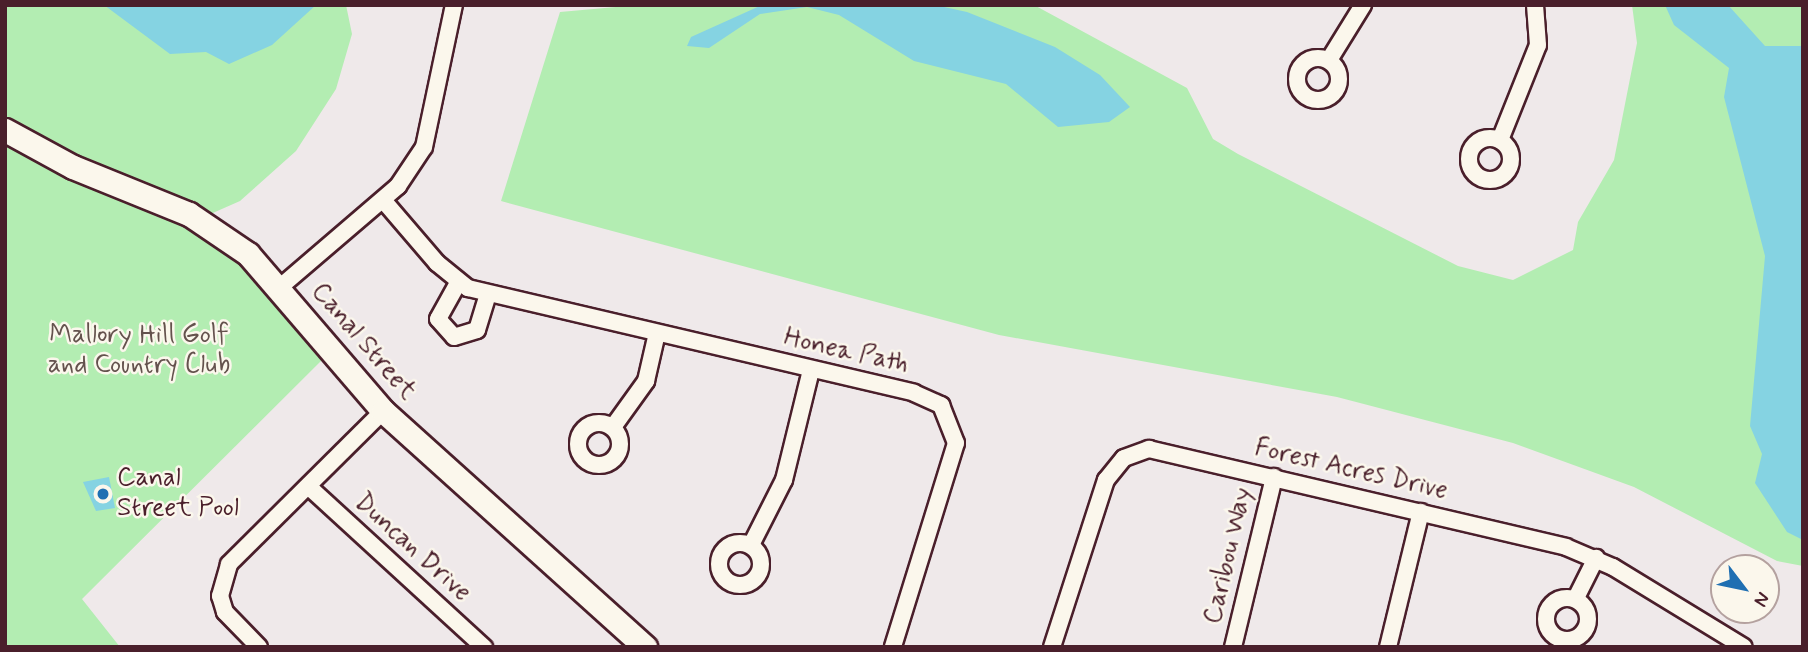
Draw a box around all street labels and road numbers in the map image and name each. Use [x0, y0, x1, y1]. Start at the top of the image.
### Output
street label: Canal Street [304, 277, 422, 407]
street label: Honea Path [781, 323, 911, 381]
street label: Forest Acres Drive [1252, 433, 1450, 507]
street label: Caribou Way [1198, 483, 1260, 629]
street label: Duncan Drive [348, 488, 476, 608]

